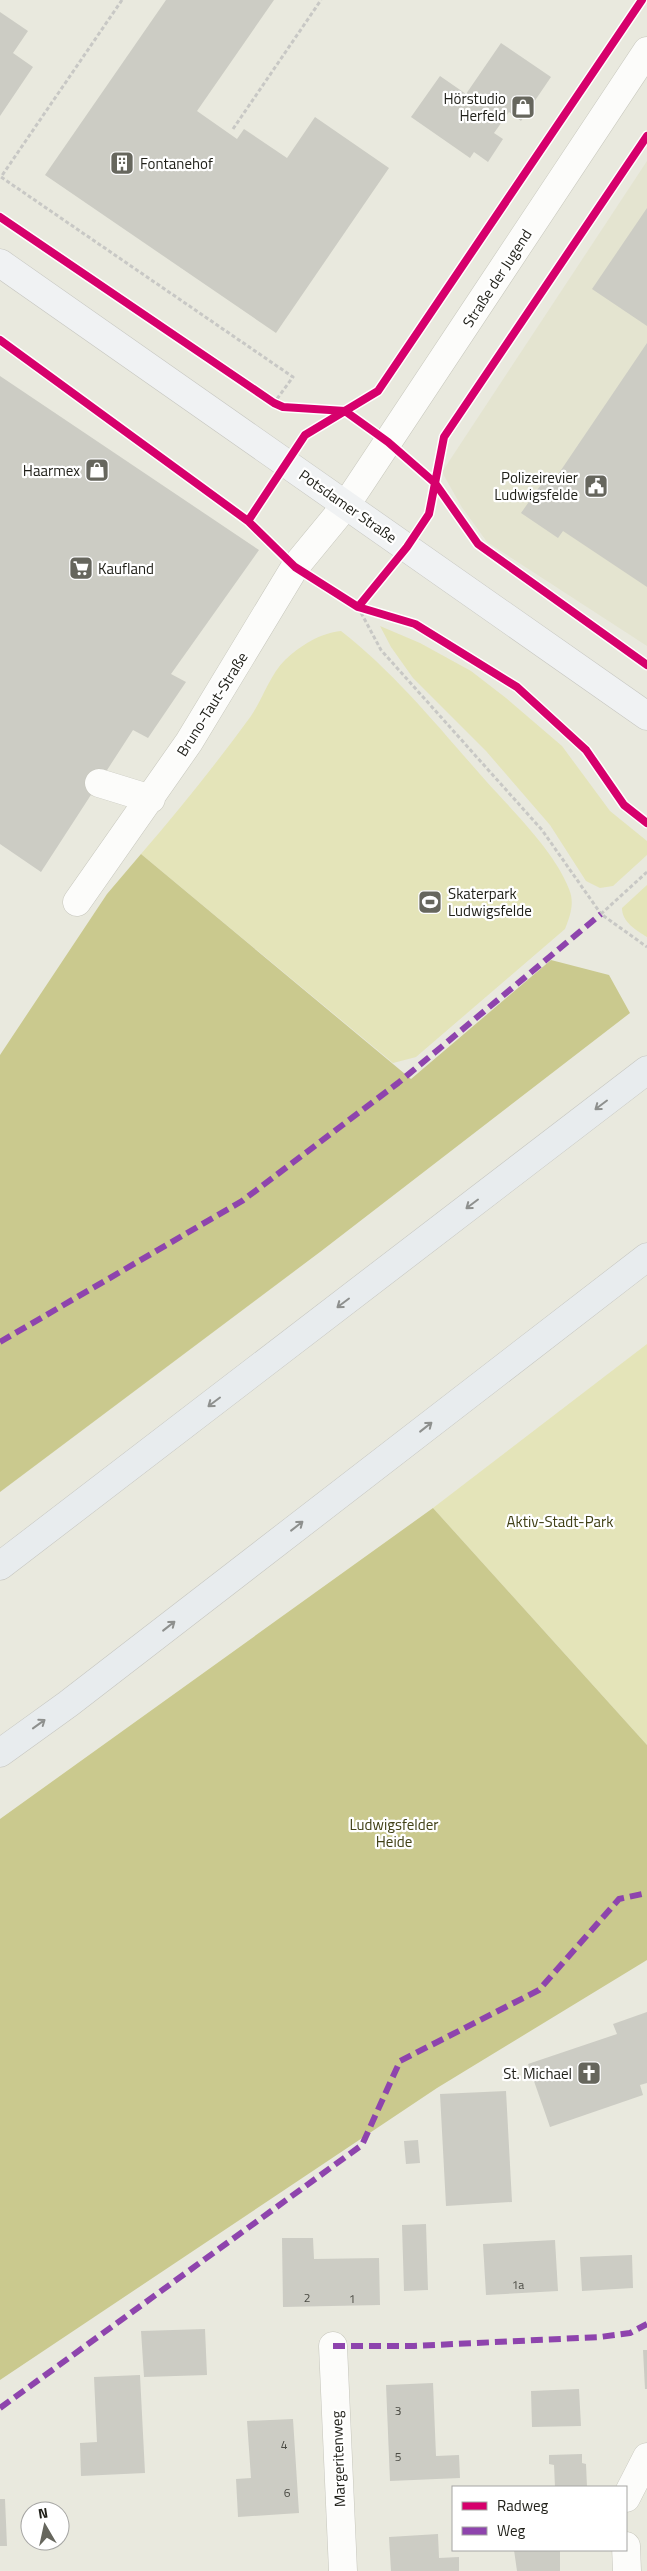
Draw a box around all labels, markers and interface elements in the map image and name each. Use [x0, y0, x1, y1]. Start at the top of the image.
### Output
place label: Hörstudio Herfeld [443, 87, 506, 127]
shop icon: Hörstudio Herfeld [510, 94, 536, 120]
building icon: Fontanehof [109, 150, 135, 176]
place label: Fontanehof [140, 152, 213, 175]
street label: Straße der Jugend [457, 224, 537, 332]
shop icon: Haarmex [84, 457, 110, 483]
place label: Haarmex [23, 459, 80, 482]
street label: Potsdamer Straße [294, 464, 402, 548]
place label: Polizeirevier Ludwigsfelde [494, 466, 578, 506]
public building icon: Polizeirevier Ludwigsfelde [583, 473, 609, 499]
supermarket icon: Kaufland [68, 555, 94, 581]
place label: Kaufland [98, 557, 154, 580]
street label: Bruno-Taut-Straße [171, 647, 253, 761]
place label: Skaterpark Ludwigsfelde [448, 882, 532, 922]
sports icon: Skaterpark Ludwigsfelde [417, 889, 443, 915]
one-way arrow [595, 1100, 608, 1111]
one-way arrow [466, 1199, 479, 1210]
one-way arrow [337, 1298, 350, 1309]
one-way arrow [207, 1397, 221, 1407]
one-way arrow [419, 1422, 432, 1433]
park label: Aktiv-Stadt-Park [507, 1510, 613, 1533]
one-way arrow [290, 1521, 303, 1532]
one-way arrow [162, 1620, 175, 1631]
one-way arrow [32, 1719, 46, 1729]
park label: Ludwigsfelder Heide [350, 1813, 438, 1853]
church icon: St. Michael [576, 2060, 602, 2086]
place label: St. Michael [503, 2062, 572, 2085]
house number: 1a [512, 2275, 524, 2294]
house number: 2 [304, 2288, 310, 2307]
house number: 1 [349, 2289, 355, 2308]
house number: 3 [395, 2401, 401, 2420]
street label: Margeritenweg [325, 2410, 351, 2508]
house number: 4 [281, 2435, 288, 2454]
house number: 5 [395, 2447, 402, 2466]
house number: 6 [284, 2483, 291, 2502]
legend [452, 2486, 627, 2551]
text: Radweg [497, 2494, 549, 2517]
north arrow [20, 2501, 70, 2551]
text: N [36, 2502, 49, 2524]
text: Weg [497, 2519, 526, 2542]

